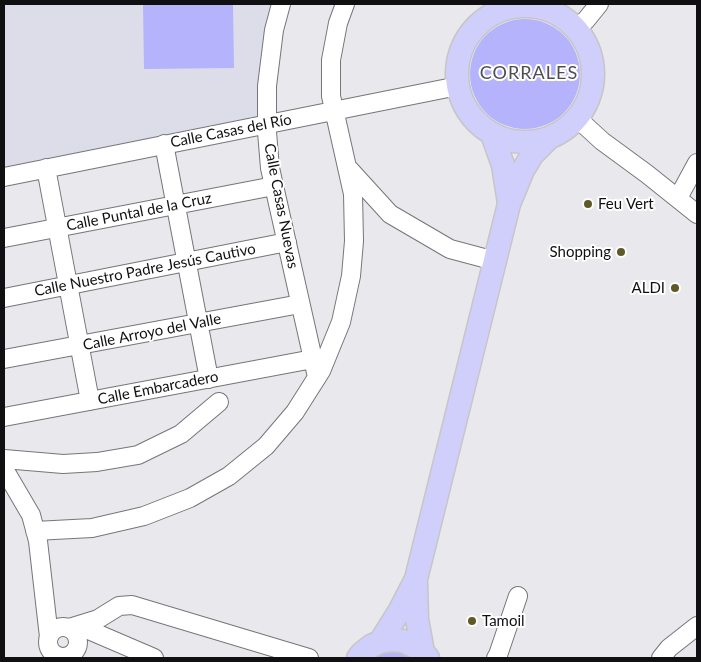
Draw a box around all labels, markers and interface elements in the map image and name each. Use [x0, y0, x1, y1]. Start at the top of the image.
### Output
district label: CORRALES [479, 62, 579, 84]
street label: Calle Casas del Río [169, 110, 293, 152]
street label: Calle Casas Nuevas [260, 142, 302, 270]
street label: Calle Puntal de la Cruz [65, 189, 213, 235]
place label: Feu Vert [598, 195, 654, 213]
marker: Feu Vert [582, 198, 594, 210]
street label: Calle Nuestro Padre Jesús Cautivo [33, 240, 257, 300]
place label: Shopping [550, 243, 611, 261]
marker: Shopping [615, 246, 627, 258]
place label: ALDI [632, 279, 665, 297]
marker: ALDI [669, 282, 681, 294]
street label: Calle Arroyo del Valle [81, 310, 223, 354]
street label: Calle Embarcadero [96, 367, 220, 409]
place label: Tamoil [482, 612, 525, 630]
marker: Tamoil [466, 615, 478, 627]

